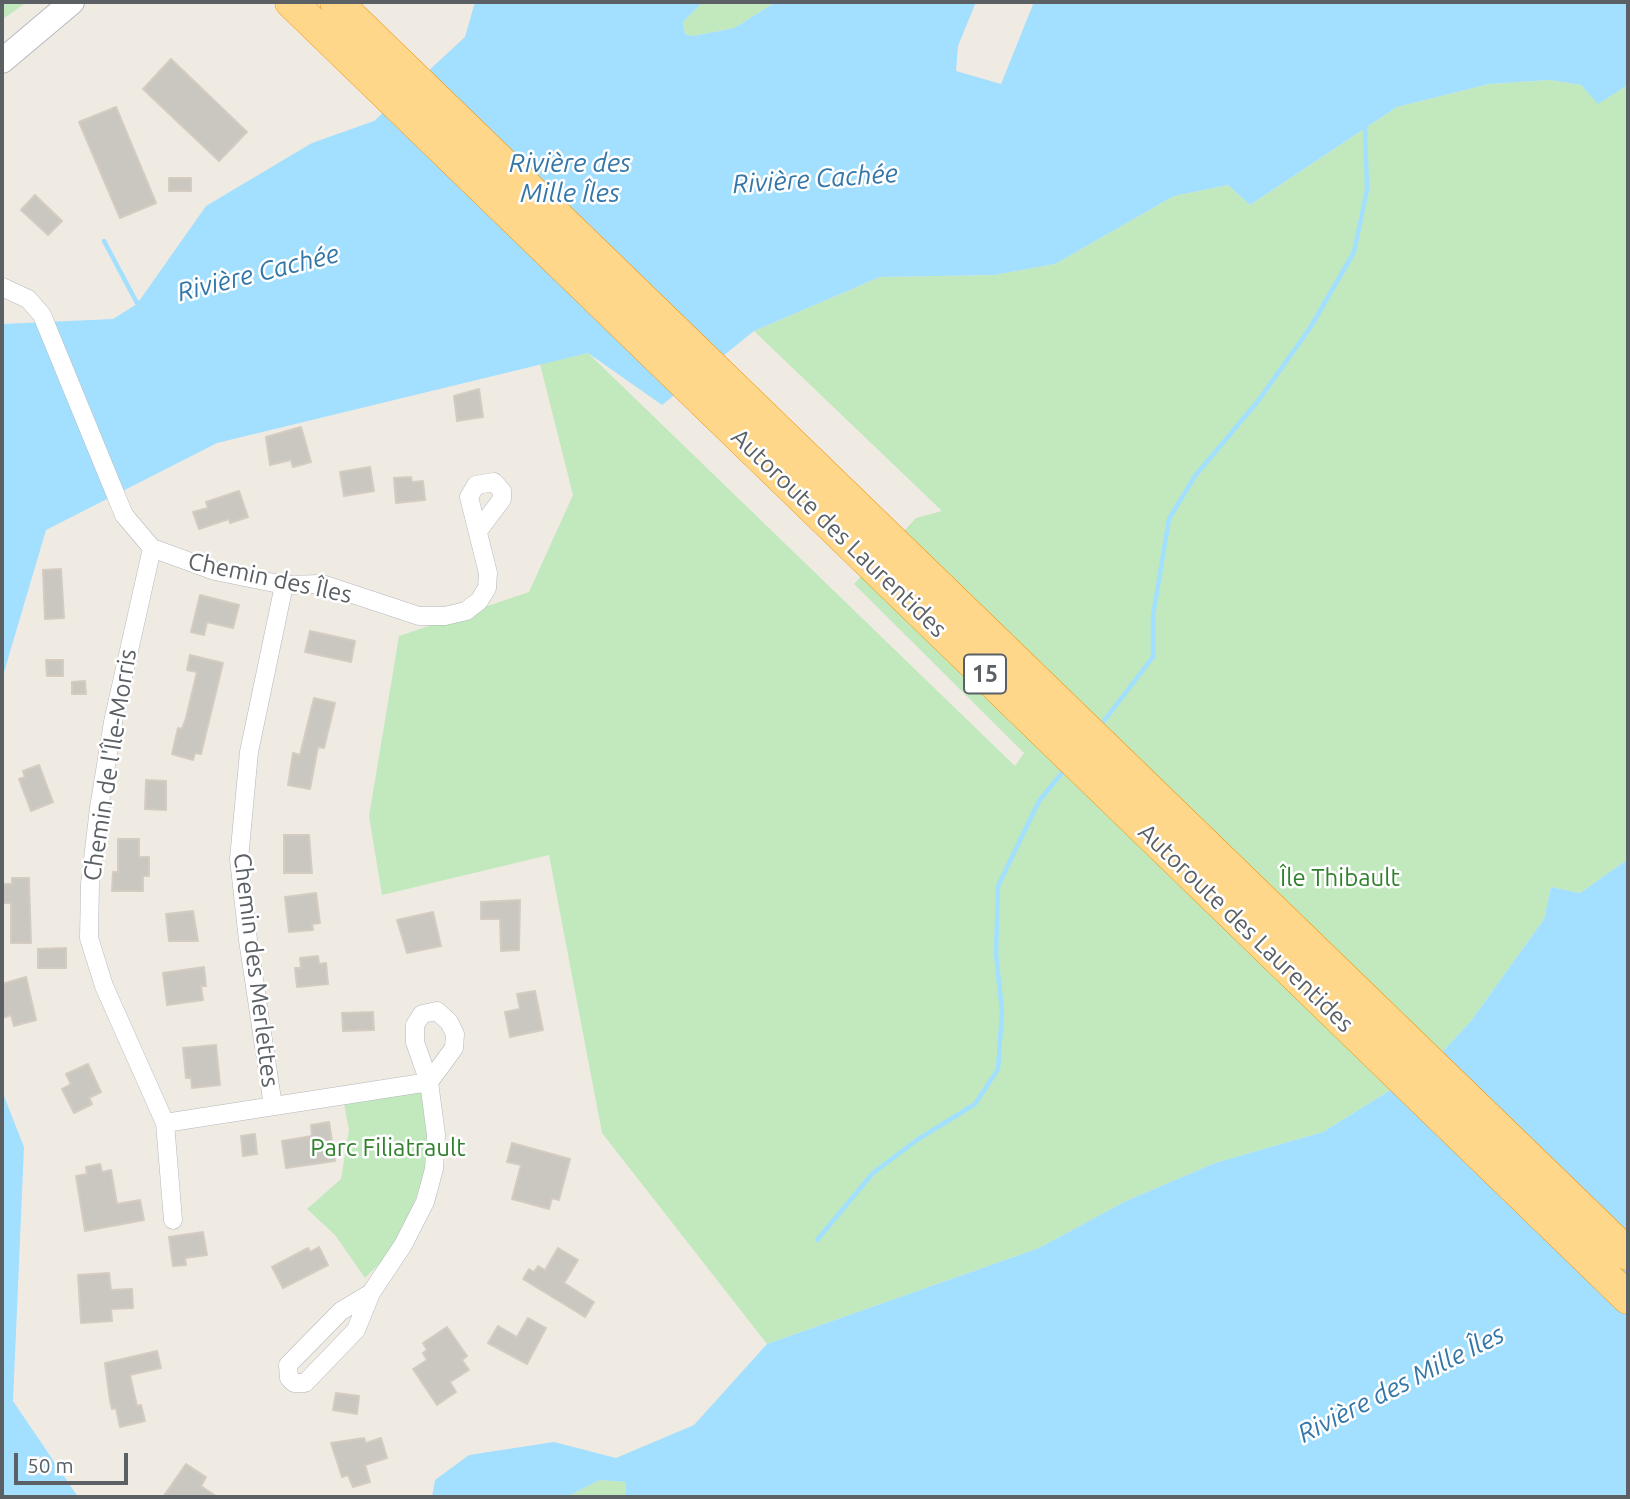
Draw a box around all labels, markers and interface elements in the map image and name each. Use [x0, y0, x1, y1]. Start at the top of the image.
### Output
water label: Rivière des Mille Îles [509, 147, 631, 208]
water label: Rivière Cachée [731, 158, 899, 200]
water label: Rivière Cachée [174, 238, 342, 308]
street label: Autoroute des Laurentides [725, 423, 953, 643]
street label: Chemin des Îles [185, 547, 355, 609]
street label: Chemin de l'Île-Morris [77, 647, 143, 883]
road number: 15 [964, 654, 1006, 694]
street label: Autoroute des Laurentides [1132, 818, 1360, 1038]
street label: Chemin des Merlettes [227, 851, 285, 1089]
park label: Île Thibault [1280, 864, 1400, 892]
park label: Parc Filiatrault [310, 1134, 466, 1162]
water label: Rivière des Mille Îles [1292, 1318, 1510, 1450]
scale bar [18, 1440, 131, 1484]
text: 50 m [27, 1453, 74, 1477]

